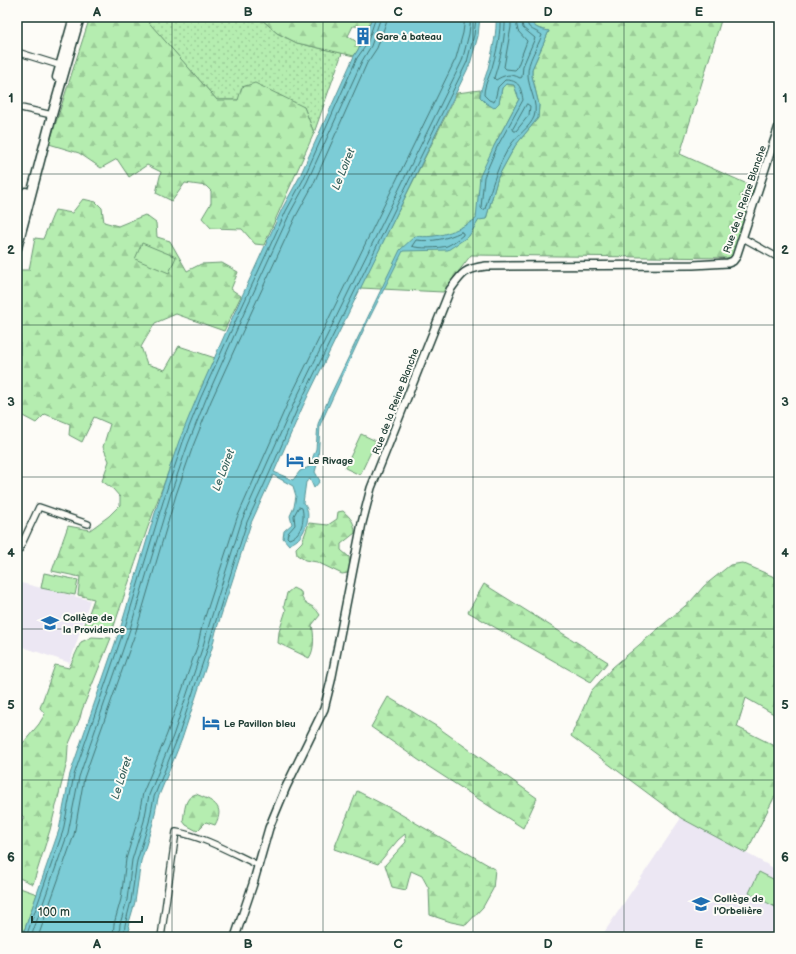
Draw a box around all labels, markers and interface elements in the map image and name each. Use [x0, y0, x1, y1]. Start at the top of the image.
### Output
text: A [92, 4, 101, 20]
text: B [243, 4, 253, 20]
text: C [393, 4, 403, 20]
text: D [543, 4, 553, 20]
text: E [695, 4, 704, 20]
building icon: Gare à bateau [353, 26, 373, 46]
place label: Gare à bateau [376, 31, 442, 43]
text: 1 [8, 90, 14, 106]
text: 1 [782, 90, 788, 106]
street label: Rue de la Reine Blanche [721, 144, 769, 255]
water label: Le Loiret [329, 146, 358, 192]
text: 2 [7, 242, 15, 258]
text: 2 [781, 242, 789, 258]
street label: Rue de la Reine Blanche [370, 346, 422, 456]
text: 3 [7, 394, 15, 410]
text: 3 [781, 394, 789, 410]
water label: Le Loiret [210, 447, 238, 493]
hotel icon: Le Rivage [285, 450, 305, 470]
place label: Le Rivage [308, 455, 353, 467]
text: 4 [7, 545, 15, 561]
text: 4 [781, 545, 789, 561]
place label: Collège de la Providence [63, 612, 125, 636]
school or university icon: Collège de la Providence [40, 613, 60, 633]
text: 5 [7, 697, 15, 713]
text: 5 [781, 697, 789, 713]
hotel icon: Le Pavillon bleu [201, 713, 221, 733]
place label: Le Pavillon bleu [224, 718, 296, 730]
water label: Le Loiret [109, 755, 135, 801]
text: 6 [7, 849, 15, 865]
text: 6 [781, 849, 789, 865]
place label: Collège de l'Orbelière [714, 893, 764, 917]
school or university icon: Collège de l'Orbelière [691, 894, 711, 914]
scale bar [32, 898, 142, 924]
text: 100 m [38, 905, 70, 920]
text: A [92, 936, 101, 952]
text: B [243, 936, 253, 952]
text: C [393, 936, 403, 952]
text: D [543, 936, 553, 952]
text: E [695, 936, 704, 952]

